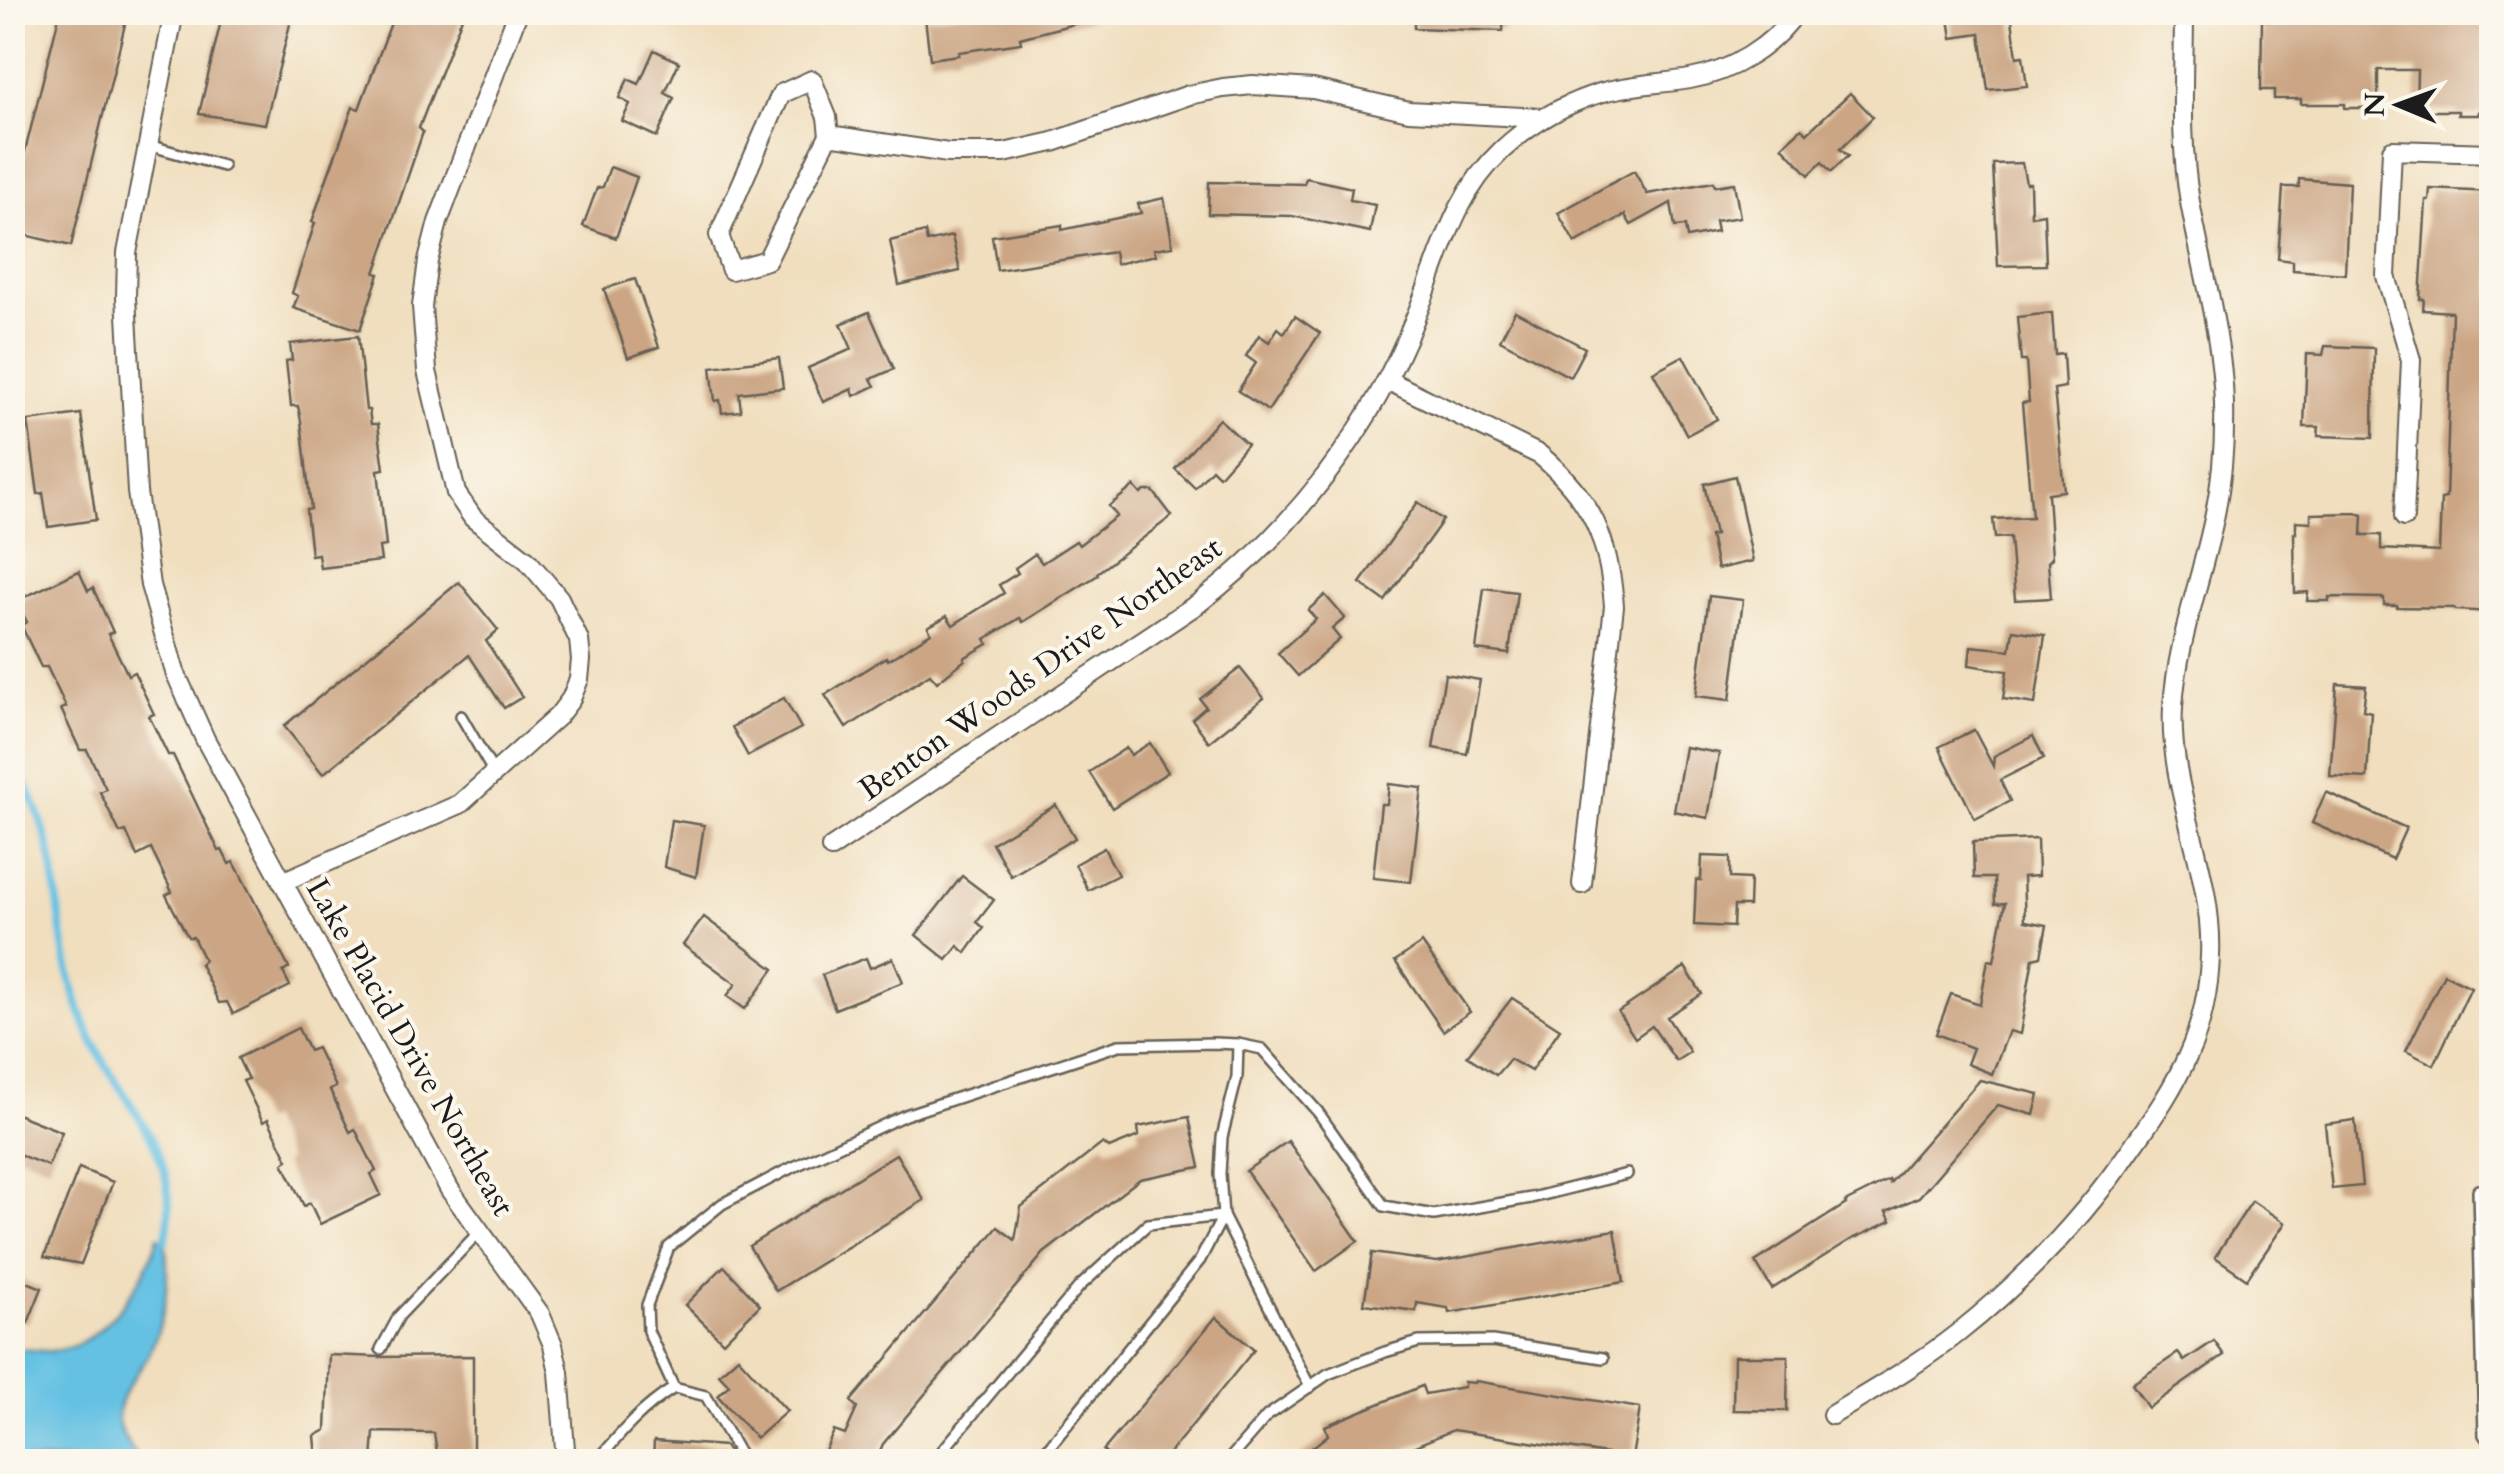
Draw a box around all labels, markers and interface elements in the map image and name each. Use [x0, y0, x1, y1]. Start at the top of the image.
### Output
north arrow [2349, 55, 2449, 155]
text: N [2356, 92, 2394, 117]
street label: Benton Woods Drive Northeast [850, 526, 1231, 811]
street label: Lake Placid Drive Northeast [295, 871, 525, 1224]

